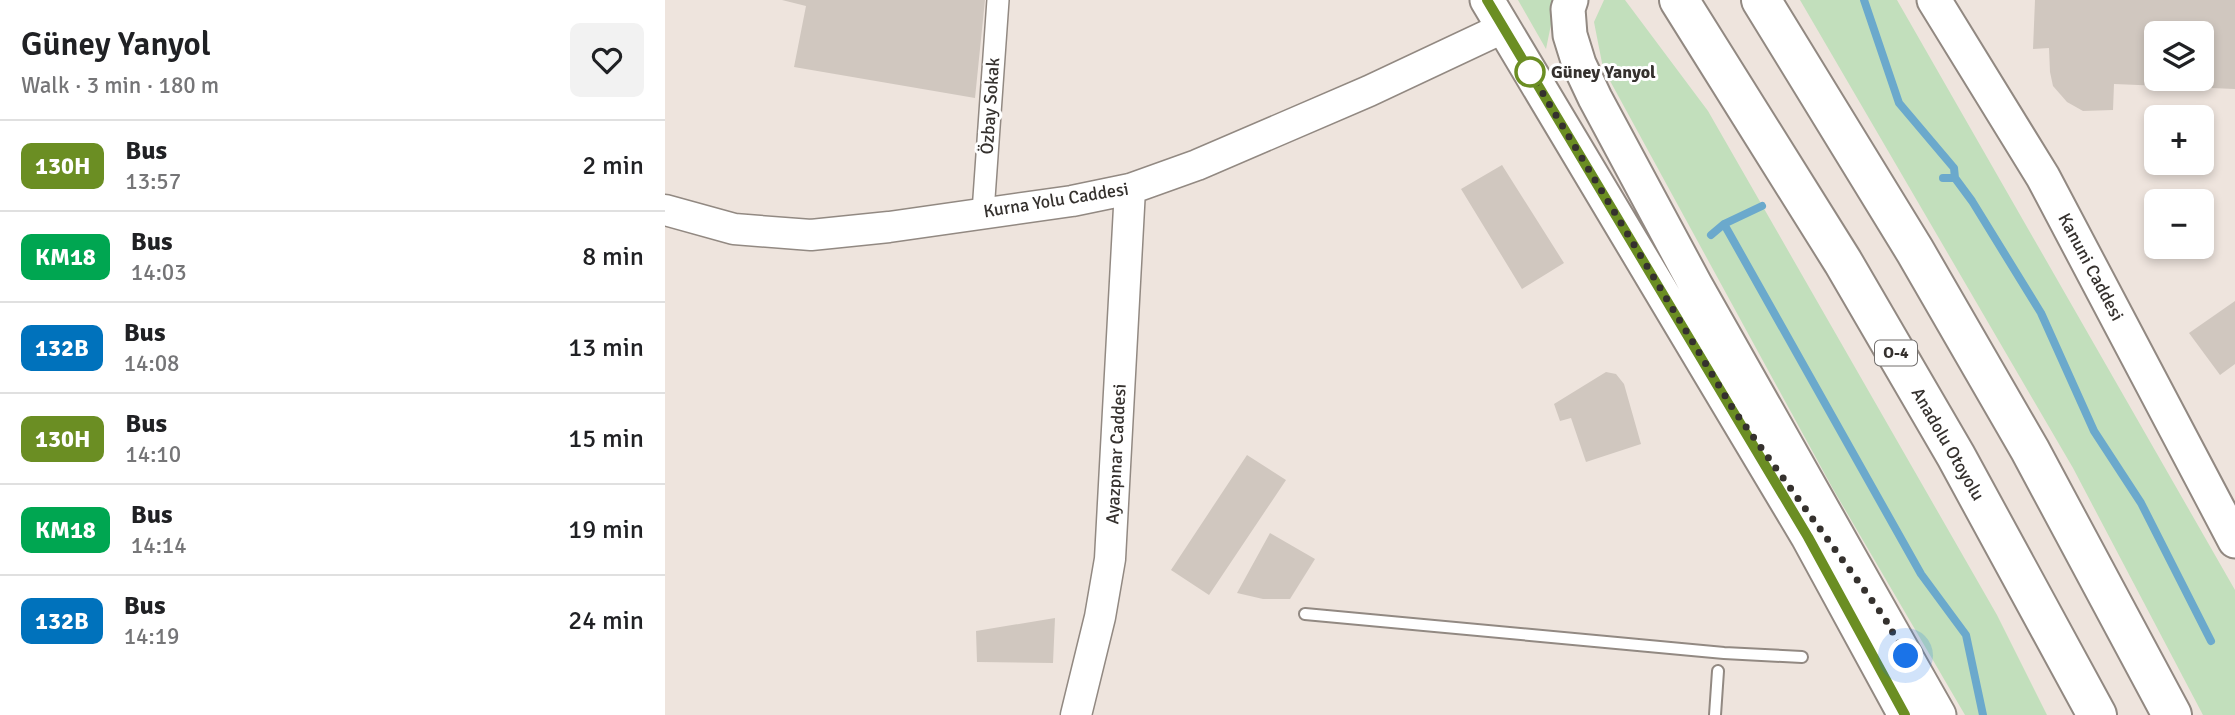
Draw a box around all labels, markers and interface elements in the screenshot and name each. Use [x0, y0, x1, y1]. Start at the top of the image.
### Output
map controls [2144, 21, 2214, 259]
button: layers [2144, 21, 2214, 91]
button: heart [570, 23, 644, 97]
text: Güney Yanyol [21, 24, 211, 65]
street label: Özbay Sokak [976, 57, 1004, 155]
marker: Güney Yanyol [1515, 57, 1545, 87]
place label: Güney Yanyol [1551, 61, 1656, 83]
text: Walk · 3 min · 180 m [21, 71, 219, 100]
button: + [2144, 105, 2214, 175]
text: Bus [125, 135, 167, 167]
text: 2 min [582, 150, 644, 182]
text: 130H [35, 151, 90, 181]
text: 13:57 [125, 167, 181, 196]
street label: Kurna Yolu Caddesi [982, 178, 1130, 222]
button: − [2144, 189, 2214, 259]
street label: Kanuni Caddesi [2053, 209, 2129, 325]
text: Bus [131, 226, 173, 258]
text: 8 min [582, 241, 644, 273]
text: KM18 [35, 242, 96, 272]
text: 14:03 [131, 258, 187, 287]
text: Bus [124, 317, 165, 349]
text: 13 min [568, 332, 644, 364]
text: 132B [35, 333, 89, 363]
road number: O-4 [1875, 340, 1917, 366]
text: 14:08 [124, 349, 180, 378]
street label: Ayazpınar Caddesi [1101, 383, 1131, 525]
street label: Anadolu Otoyolu [1907, 383, 1989, 505]
text: Bus [125, 408, 167, 440]
text: 15 min [568, 423, 644, 455]
text: 130H [35, 424, 90, 454]
text: 14:10 [125, 440, 181, 469]
text: Bus [131, 499, 173, 531]
text: 19 min [568, 514, 644, 546]
text: KM18 [35, 515, 96, 545]
text: 14:14 [131, 531, 187, 560]
text: Bus [124, 590, 165, 622]
text: 24 min [568, 605, 644, 637]
text: 132B [35, 606, 89, 636]
text: 14:19 [124, 622, 180, 651]
your location [1888, 638, 1923, 673]

